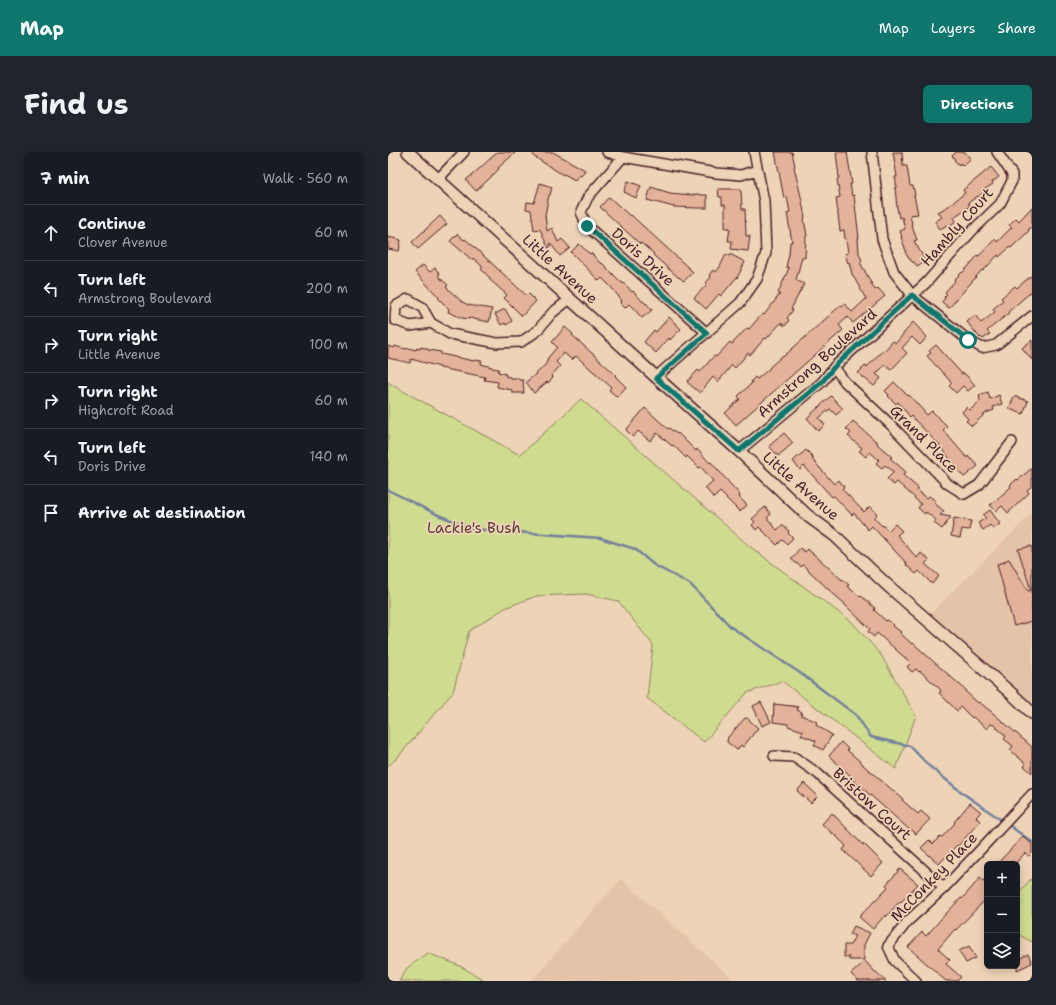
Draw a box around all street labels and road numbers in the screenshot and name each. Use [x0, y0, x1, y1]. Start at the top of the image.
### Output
street label: Hambly Court [916, 183, 998, 271]
street label: Doris Drive [607, 223, 679, 291]
street label: Little Avenue [518, 230, 602, 308]
street label: Armstrong Boulevard [753, 304, 881, 422]
street label: Grand Place [886, 401, 962, 477]
street label: Little Avenue [758, 447, 844, 525]
street label: Bristow Court [828, 763, 916, 845]
street label: McConkey Place [886, 828, 982, 926]

